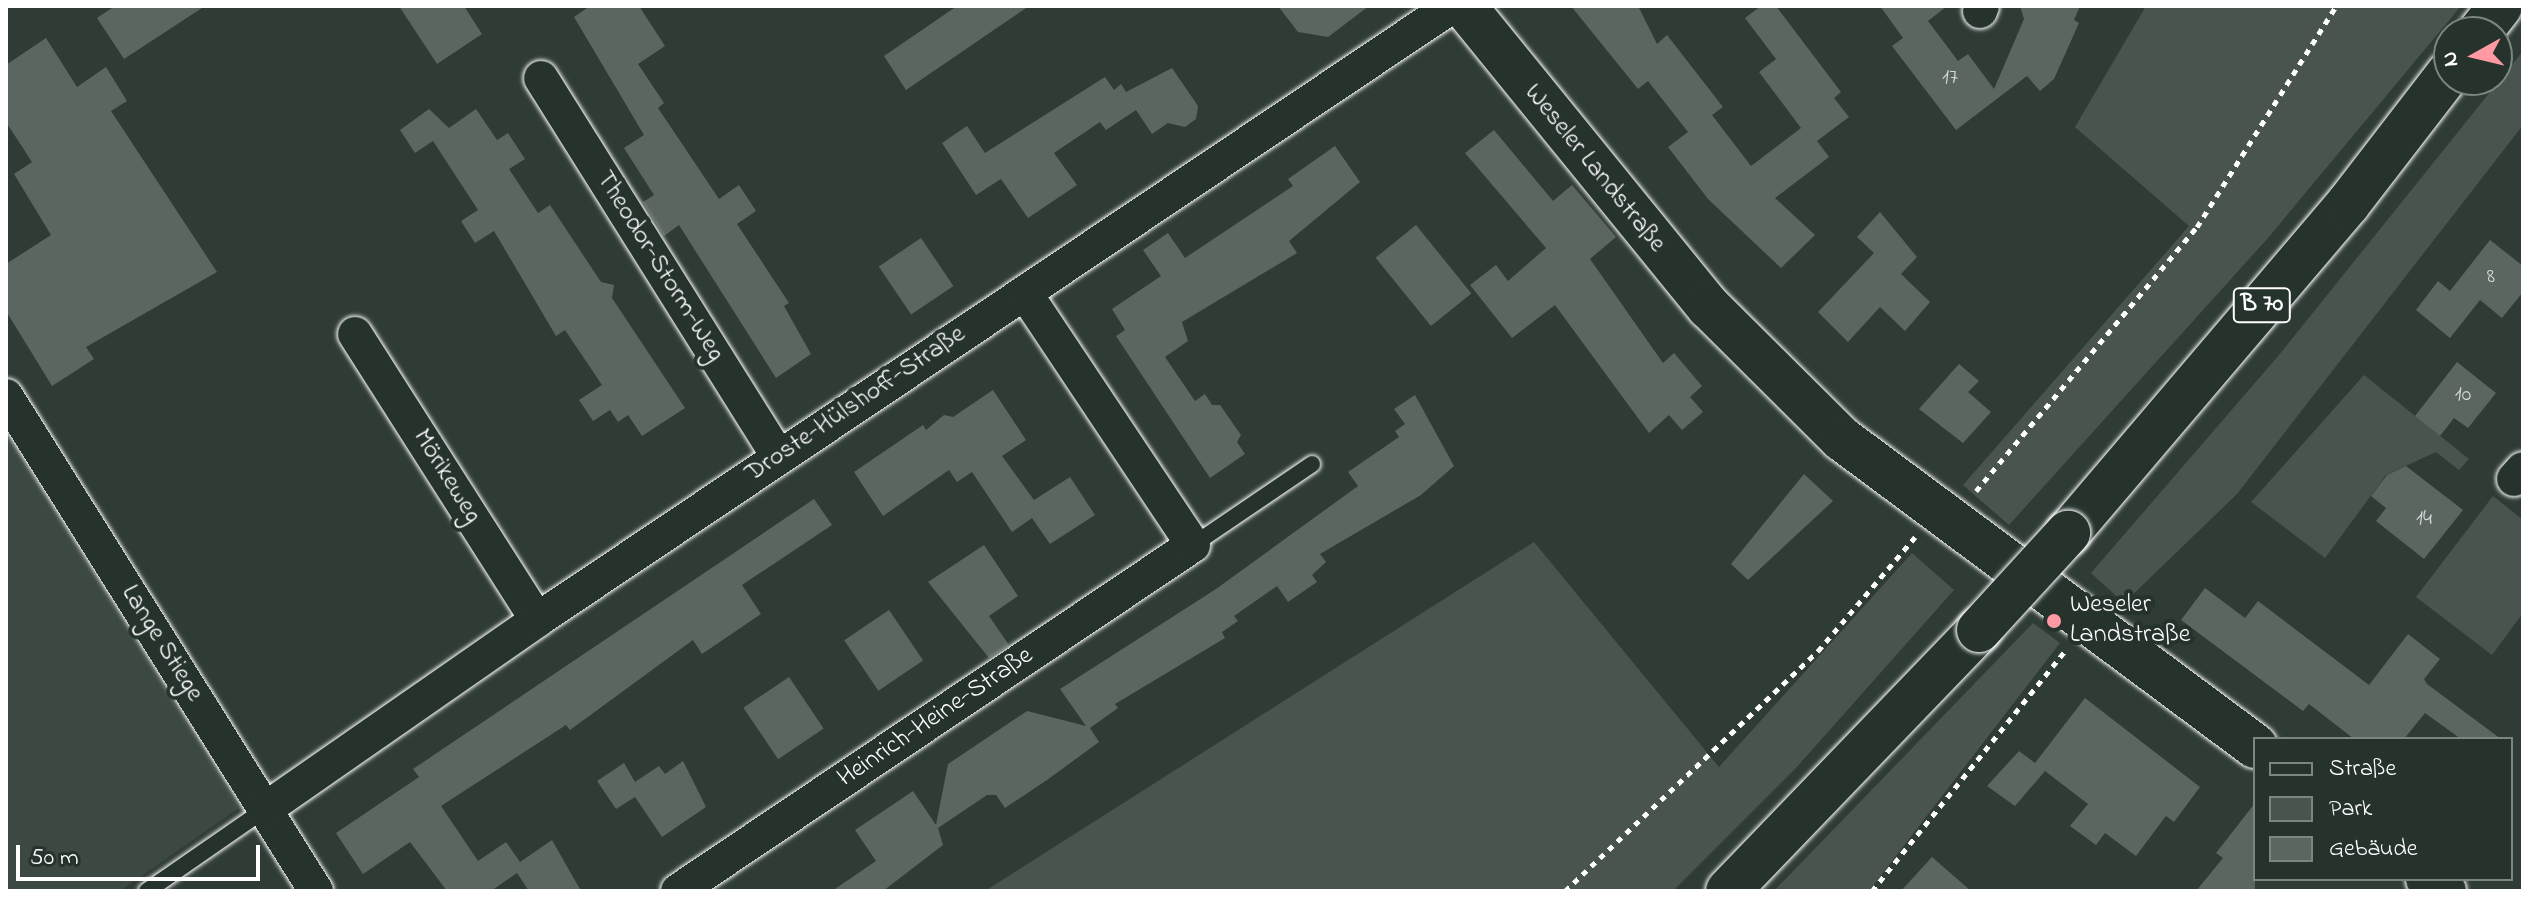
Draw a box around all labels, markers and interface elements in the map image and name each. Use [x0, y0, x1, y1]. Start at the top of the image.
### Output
north arrow [2433, 16, 2513, 96]
text: N [2434, 49, 2468, 69]
house number: 17 [1942, 66, 1958, 92]
street label: Weseler Landstraße [1517, 78, 1671, 260]
street label: Theodor-Storm-Weg [588, 166, 730, 368]
house number: 8 [2487, 265, 2495, 291]
road number: B 70 [2232, 285, 2292, 325]
street label: Droste-Hülshoff-Straße [740, 320, 972, 490]
house number: 10 [2455, 383, 2471, 409]
street label: Mörikeweg [405, 424, 487, 530]
house number: 14 [2416, 507, 2432, 533]
street label: Lange Stiege [113, 580, 209, 708]
place label: Weseler Landstraße [2070, 590, 2190, 652]
marker: Weseler Landstraße [2045, 612, 2063, 630]
street label: Heinrich-Heine-Straße [832, 641, 1040, 795]
legend [2253, 737, 2513, 881]
text: Straße [2329, 752, 2396, 787]
text: Park [2329, 792, 2372, 827]
scale bar [20, 829, 264, 879]
text: Gebäude [2329, 832, 2418, 867]
text: 50 m [30, 841, 79, 876]

